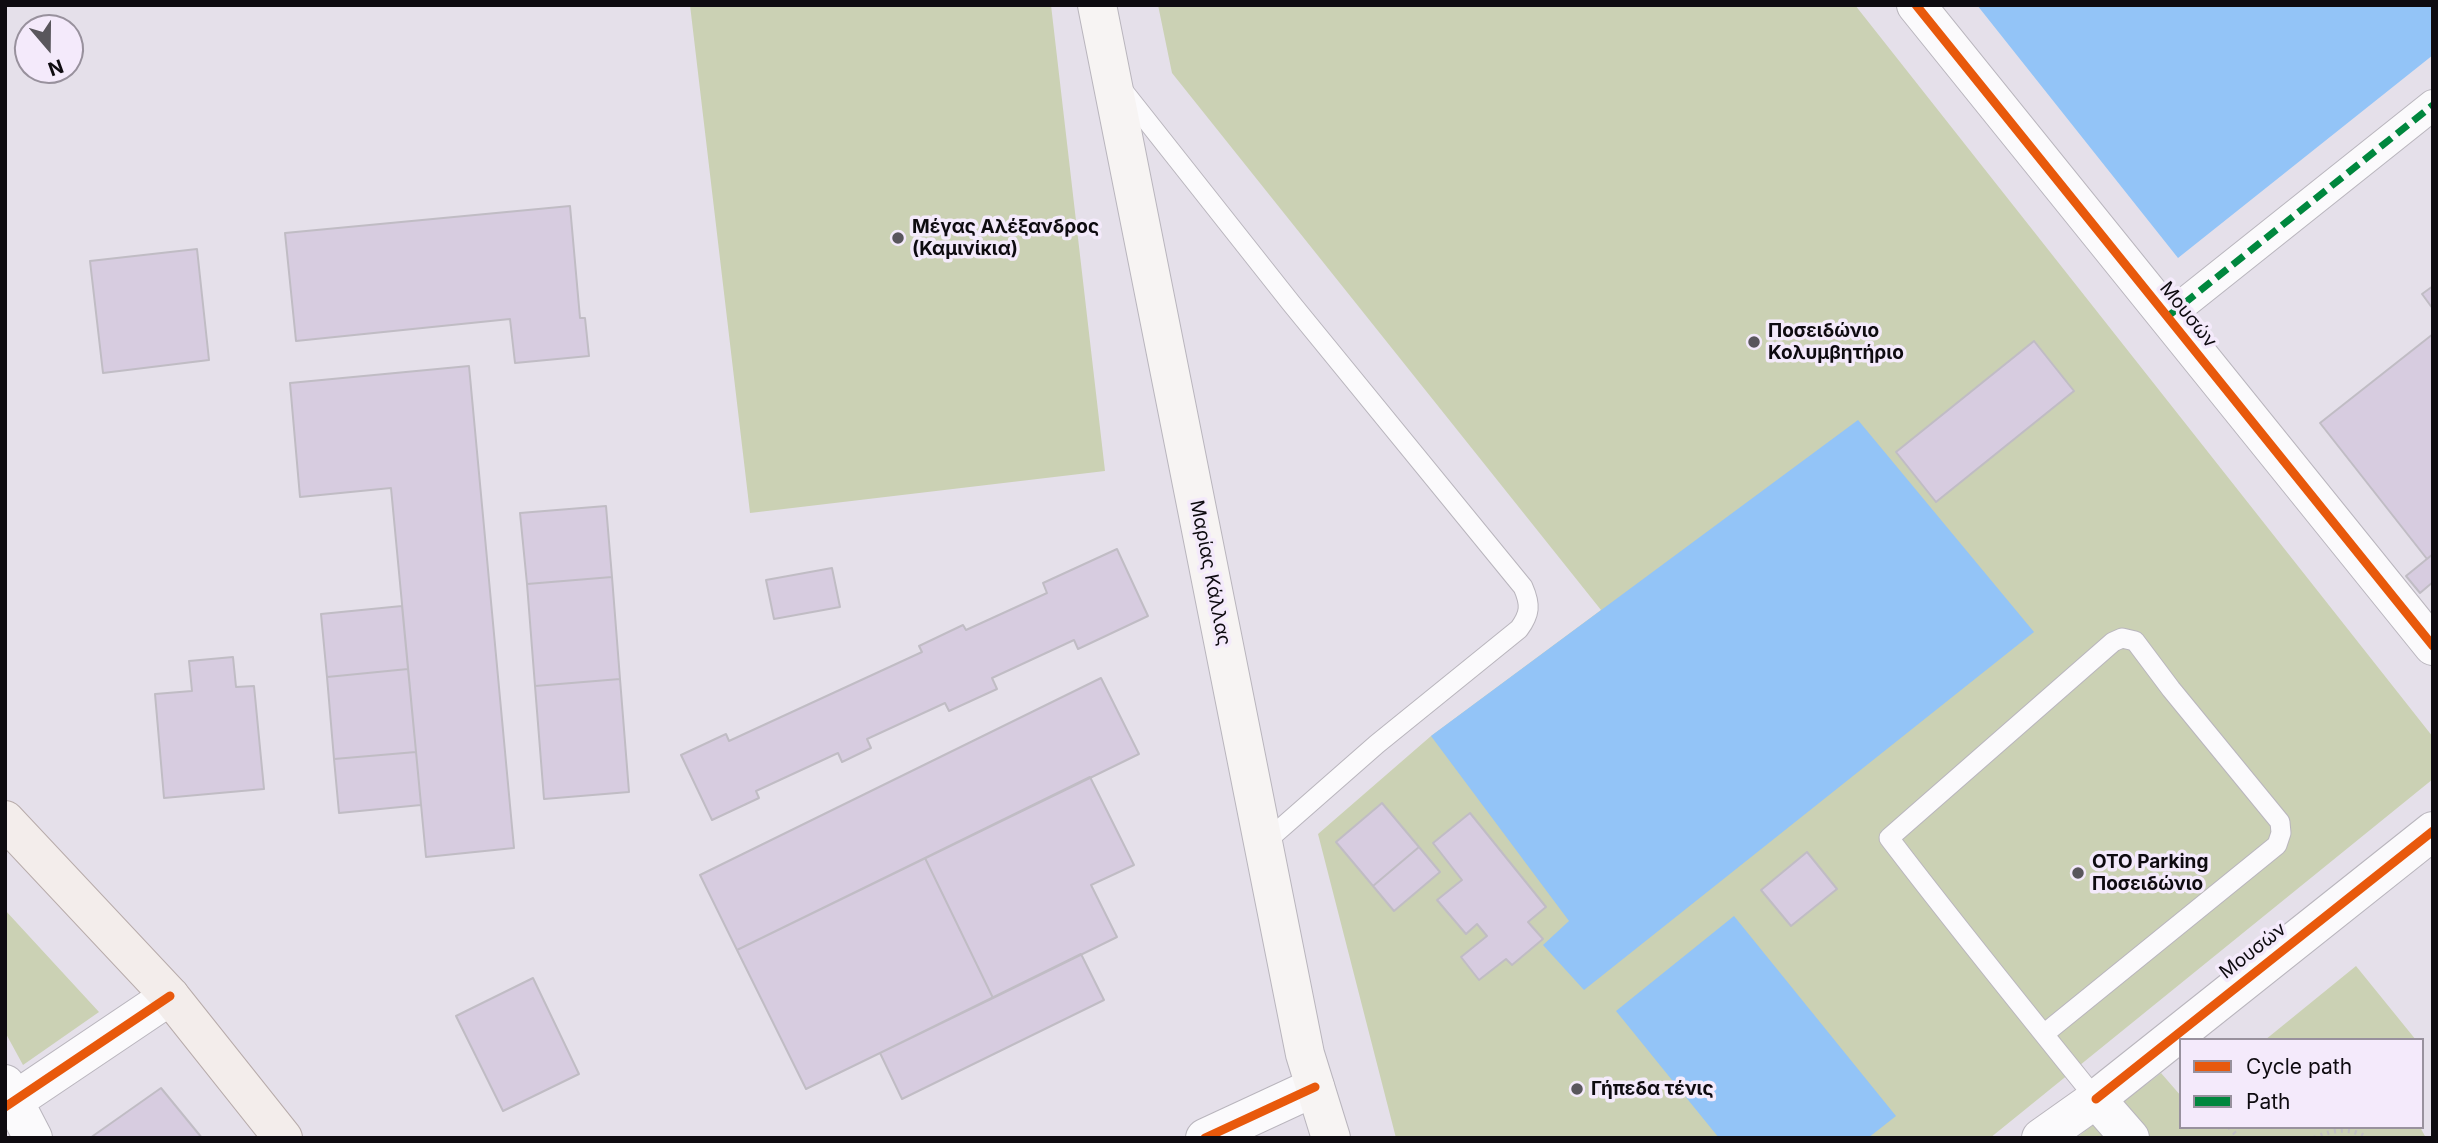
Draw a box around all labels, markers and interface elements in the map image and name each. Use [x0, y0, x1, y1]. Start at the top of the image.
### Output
north arrow [14, 14, 84, 84]
text: N [45, 54, 66, 81]
place label: Μέγας Αλέξανδρος (Καμινίκια) [912, 216, 1099, 260]
marker: Μέγας Αλέξανδρος (Καμινίκια) [890, 230, 906, 246]
street label: Μουσών [2155, 277, 2221, 353]
place label: Ποσειδώνιο Κολυμβητήριο [1768, 320, 1904, 364]
marker: Ποσειδώνιο Κολυμβητήριο [1746, 334, 1762, 350]
street label: Μαρίας Κάλλας [1185, 498, 1235, 648]
place label: ΟΤΟ Parking Ποσειδώνιο [2092, 851, 2208, 895]
marker: ΟΤΟ Parking Ποσειδώνιο [2070, 865, 2086, 881]
street label: Μουσών [2215, 918, 2291, 984]
legend [2179, 1038, 2424, 1129]
text: Cycle path [2246, 1054, 2352, 1079]
place label: Γήπεδα τένις [1591, 1078, 1714, 1100]
marker: Γήπεδα τένις [1569, 1081, 1585, 1097]
text: Path [2246, 1089, 2291, 1114]

